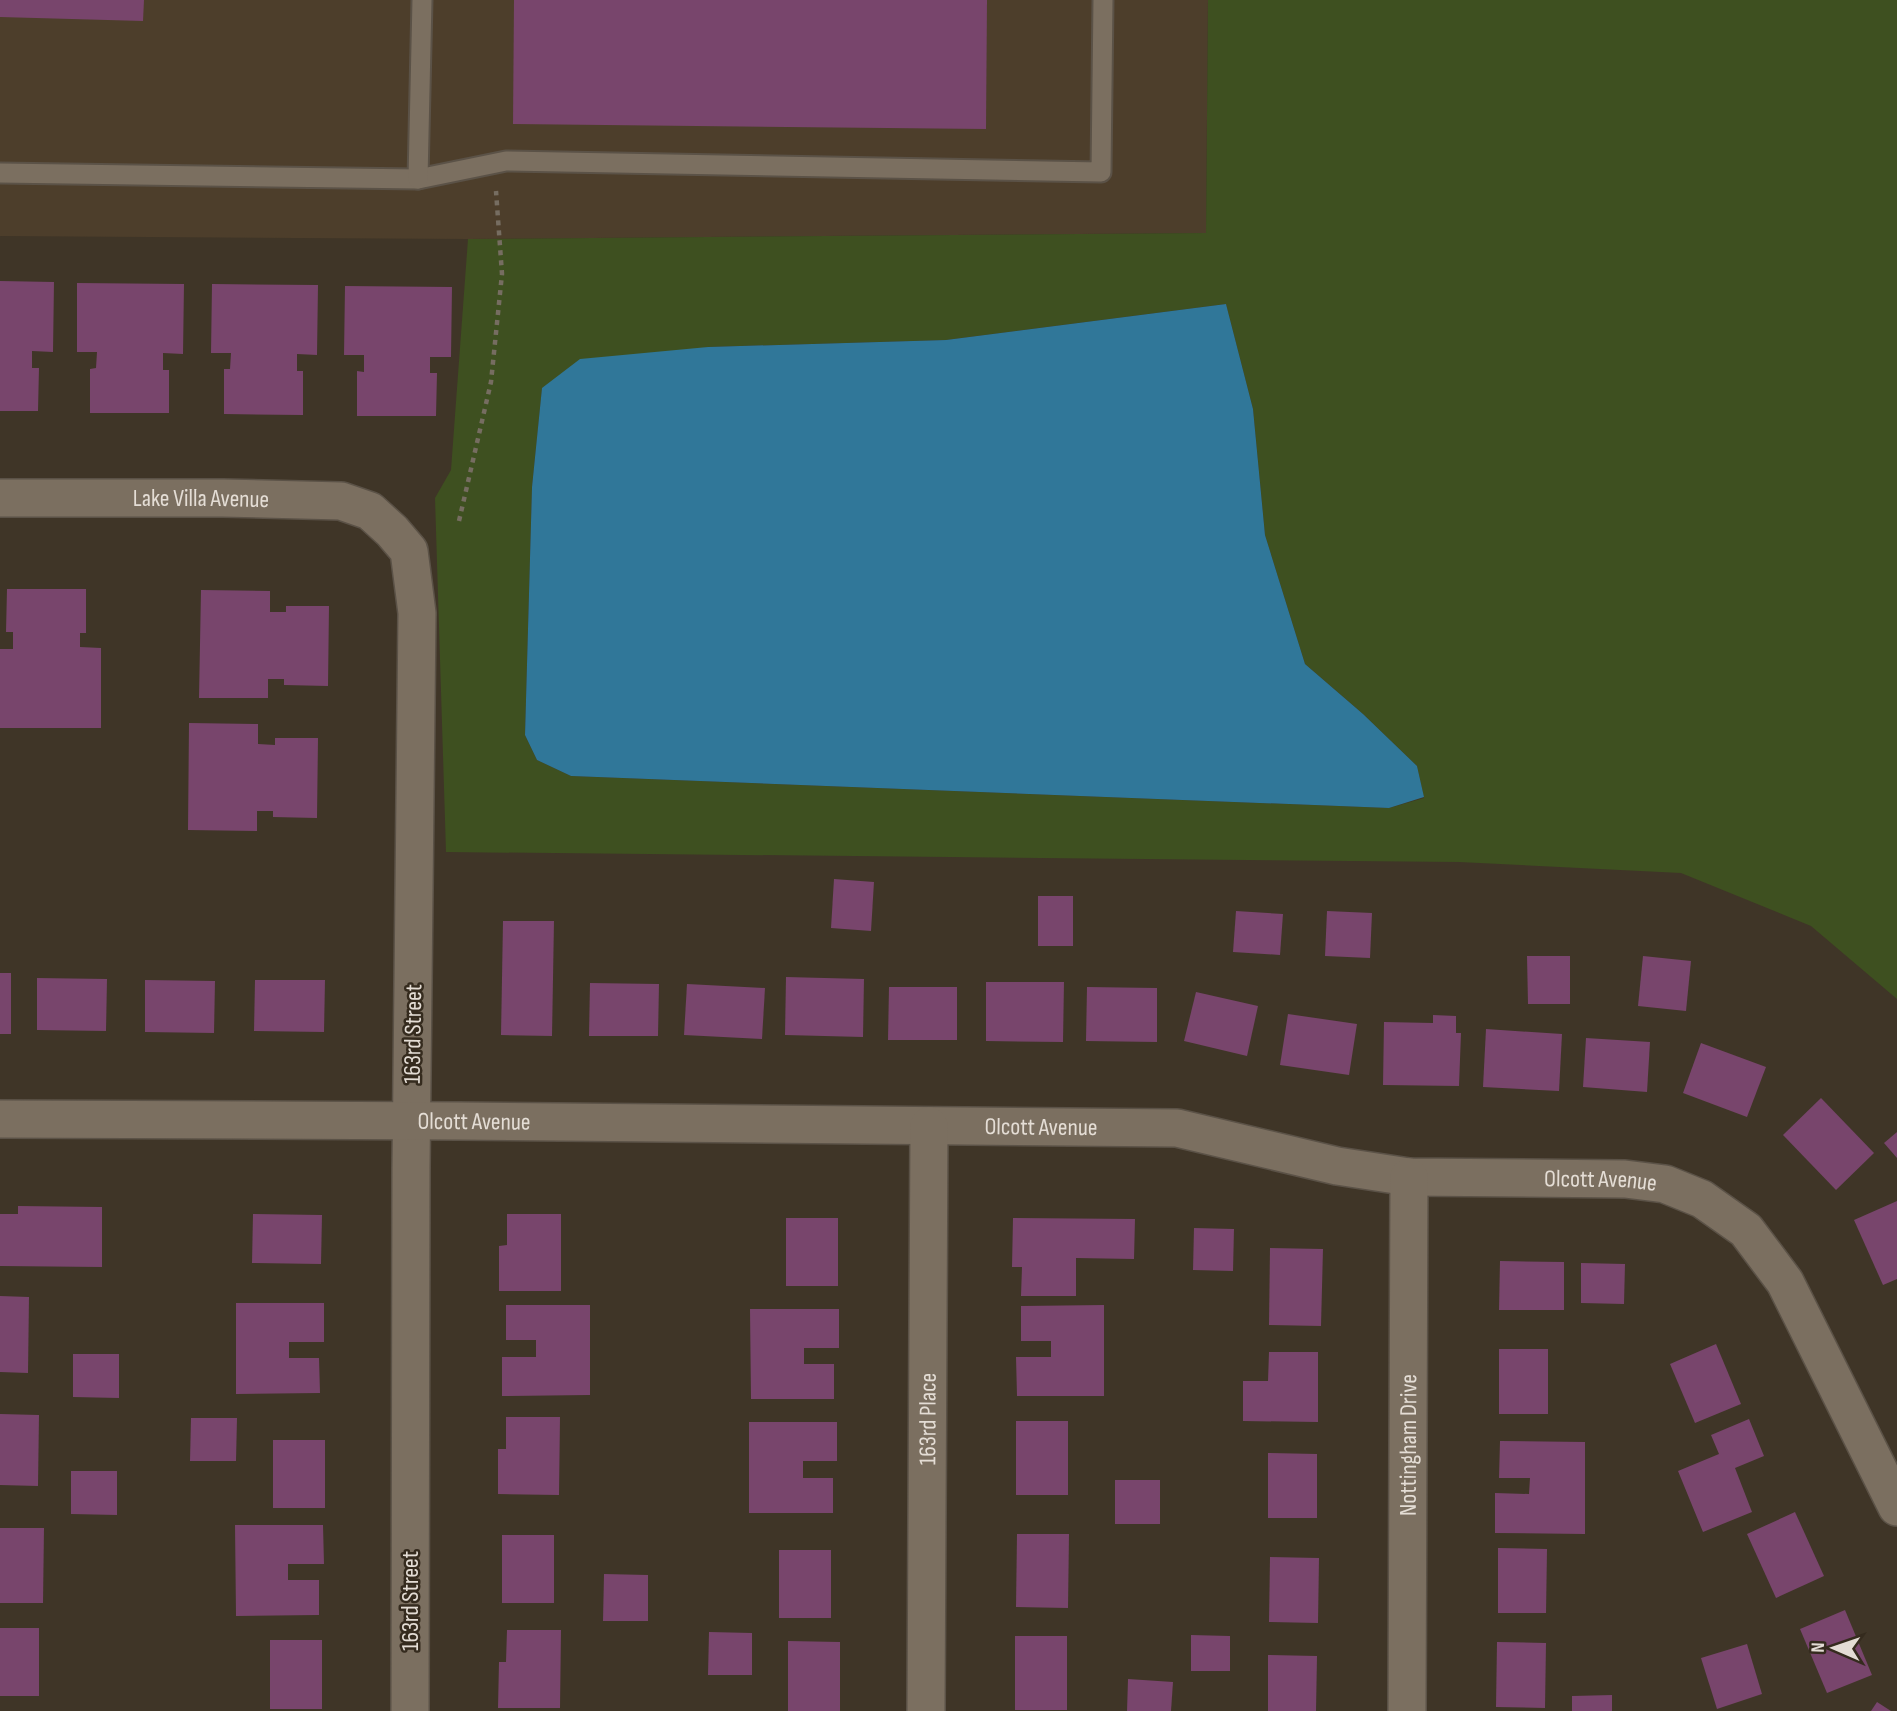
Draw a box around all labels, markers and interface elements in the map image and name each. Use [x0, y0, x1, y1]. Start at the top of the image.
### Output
street label: Lake Villa Avenue [133, 483, 270, 514]
street label: 163rd Street [398, 984, 428, 1084]
street label: Olcott Avenue [417, 1106, 531, 1136]
street label: Olcott Avenue [984, 1112, 1098, 1142]
street label: Olcott Avenue [1544, 1164, 1659, 1197]
street label: 163rd Place [913, 1373, 942, 1465]
street label: Nottingham Drive [1393, 1374, 1423, 1516]
street label: 163rd Street [396, 1551, 425, 1651]
north arrow [1799, 1613, 1869, 1683]
text: N [1807, 1642, 1830, 1653]

